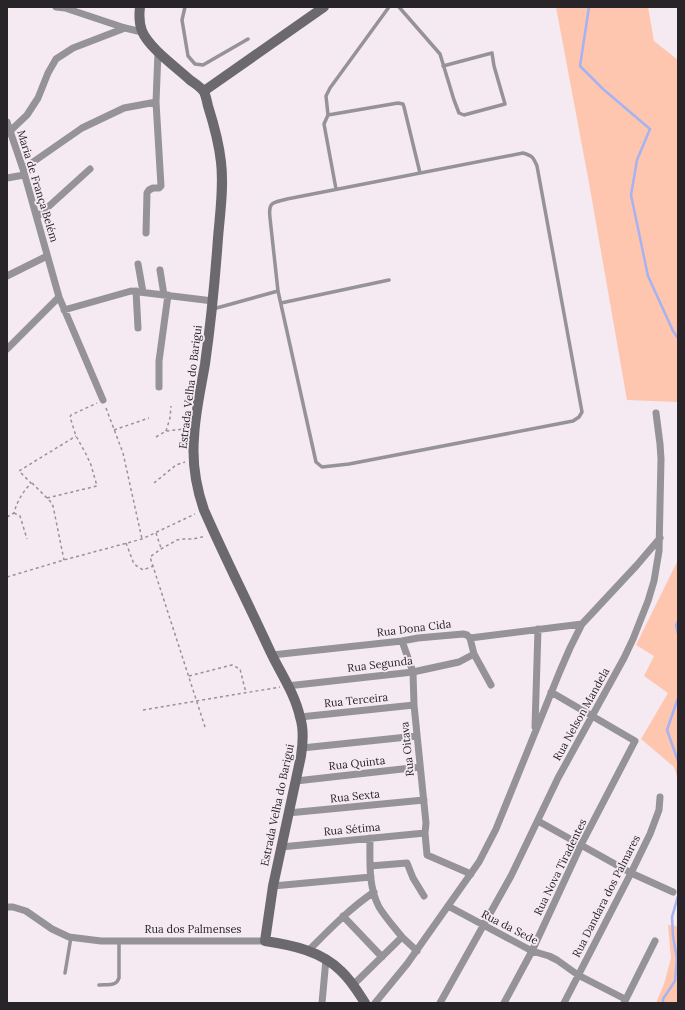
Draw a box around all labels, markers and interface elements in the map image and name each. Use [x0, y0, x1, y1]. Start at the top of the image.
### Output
street label: Maria de França Belém [14, 128, 62, 244]
street label: Estrada Velha do Barigui [175, 324, 205, 450]
street label: Rua Dona Cida [376, 616, 452, 640]
street label: Rua Segunda [346, 653, 414, 675]
street label: Rua Nelson Mandela [550, 665, 612, 763]
street label: Rua Terceira [323, 690, 389, 710]
street label: Rua Oitava [397, 721, 417, 777]
street label: Estrada Velha do Barigui [257, 743, 297, 867]
street label: Rua Quinta [328, 753, 386, 773]
street label: Rua Sexta [329, 786, 381, 806]
street label: Rua Nova Tiradentes [531, 816, 589, 918]
street label: Rua Sétima [323, 820, 381, 838]
street label: Rua Dandara dos Palmares [569, 832, 643, 960]
street label: Rua da Sede [479, 907, 541, 947]
street label: Rua dos Palmenses [145, 922, 241, 936]

